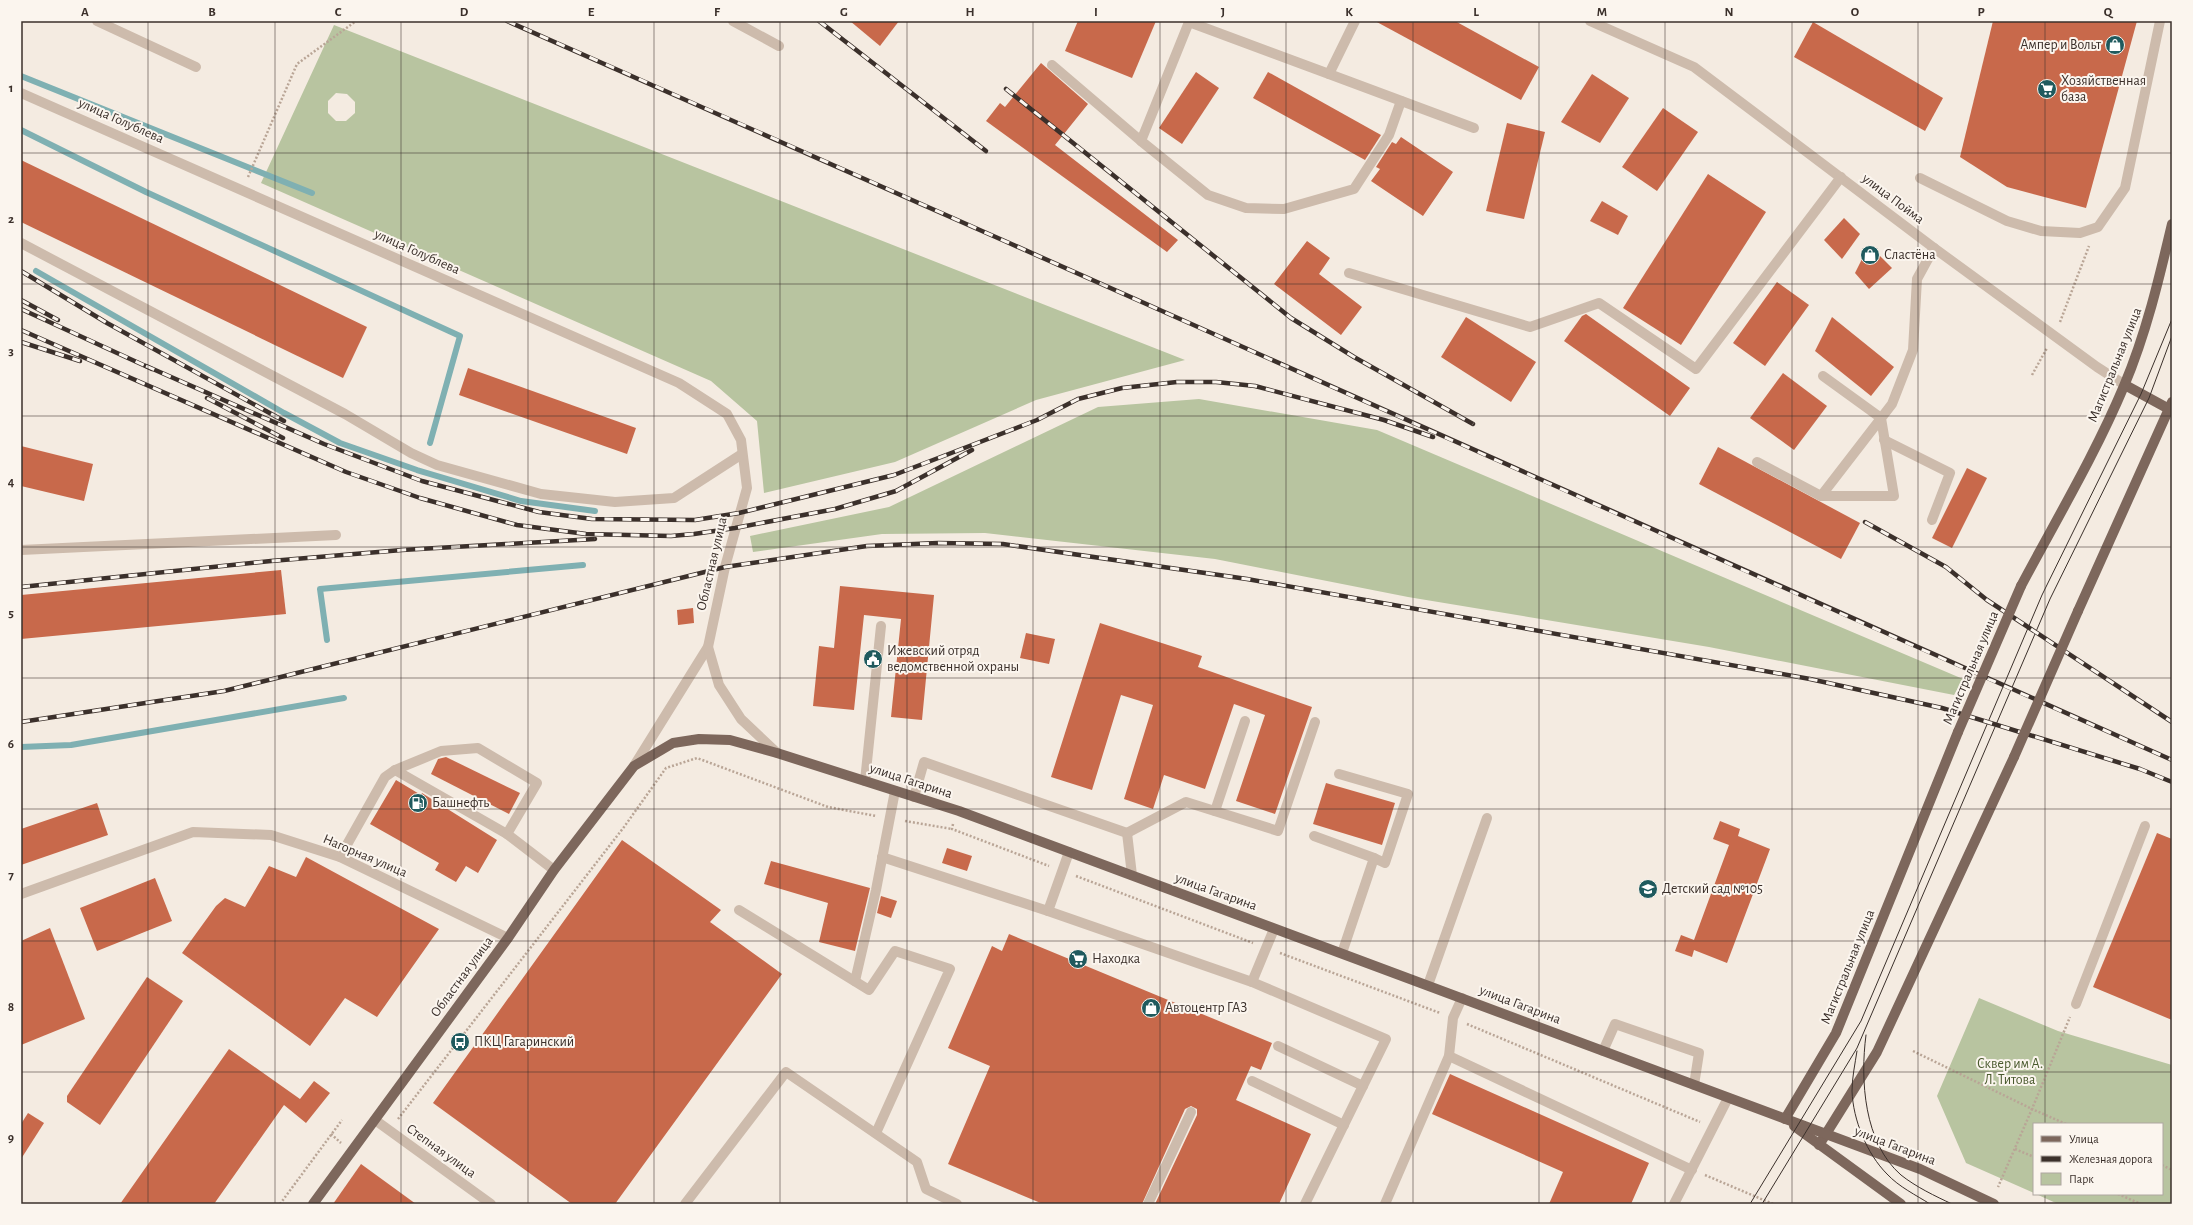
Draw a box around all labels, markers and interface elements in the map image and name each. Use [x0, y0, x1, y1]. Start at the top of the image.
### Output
text: A [81, 6, 89, 19]
text: B [208, 6, 216, 19]
text: C [335, 6, 342, 19]
text: D [460, 6, 469, 19]
text: E [588, 6, 595, 19]
text: F [714, 6, 721, 19]
text: G [840, 6, 848, 19]
text: H [965, 6, 975, 19]
text: I [1094, 6, 1098, 19]
text: J [1221, 6, 1225, 19]
text: K [1345, 6, 1353, 19]
text: L [1473, 6, 1479, 19]
text: M [1597, 6, 1607, 19]
text: N [1724, 6, 1734, 19]
text: O [1851, 6, 1860, 19]
text: P [1977, 6, 1985, 19]
text: Q [2104, 6, 2114, 19]
shop icon: Ампер и Вольт [2104, 34, 2126, 56]
place label: Ампер и Вольт [2020, 38, 2102, 52]
place label: Хозяйственная база [2061, 74, 2146, 104]
supermarket icon: Хозяйственная база [2036, 78, 2058, 100]
text: 1 [9, 82, 13, 95]
street label: улица Голублева [75, 95, 166, 146]
street label: улица Пойма [1859, 171, 1927, 227]
text: 2 [8, 213, 14, 226]
street label: улица Голублева [371, 226, 462, 277]
shop icon: Сластёна [1859, 244, 1881, 266]
place label: Сластёна [1884, 248, 1936, 262]
street label: Магистральная улица [2086, 305, 2145, 424]
text: 3 [8, 345, 14, 358]
text: 4 [8, 476, 15, 489]
street label: Областная улица [694, 515, 730, 612]
text: 5 [8, 607, 14, 620]
street label: Магистральная улица [1941, 608, 2002, 727]
place label: Ижевский отряд ведомственной охраны [887, 644, 1019, 674]
public building icon: Ижевский отряд ведомственной охраны [862, 648, 884, 670]
text: 6 [8, 738, 14, 751]
street label: улица Гагарина [867, 761, 955, 801]
fuel station icon: Башнефть [407, 792, 429, 814]
place label: Башнефть [432, 796, 489, 810]
street label: Нагорная улица [321, 832, 410, 880]
text: 7 [8, 869, 14, 882]
street label: улица Гагарина [1172, 870, 1259, 914]
school or university icon: Детский сад №105 [1637, 878, 1659, 900]
place label: Детский сад №105 [1662, 882, 1763, 896]
street label: Магистральная улица [1819, 907, 1878, 1026]
street label: Областная улица [428, 934, 496, 1020]
supermarket icon: Находка [1067, 948, 1089, 970]
place label: Находка [1092, 952, 1141, 966]
street label: улица Гагарина [1476, 983, 1563, 1027]
shop icon: Автоцентр ГАЗ [1140, 997, 1162, 1019]
text: 8 [8, 1001, 14, 1014]
place label: Автоцентр ГАЗ [1165, 1001, 1247, 1015]
bus stop icon: ПКЦ Гагаринский [449, 1031, 471, 1053]
place label: ПКЦ Гагаринский [474, 1035, 574, 1049]
park label: Сквер им А. Л. Титова [1977, 1057, 2043, 1087]
street label: Степная улица [404, 1121, 479, 1181]
legend [2033, 1123, 2163, 1195]
street label: улица Гагарина [1851, 1124, 1938, 1168]
text: 9 [8, 1132, 14, 1145]
text: Улица [2069, 1133, 2099, 1145]
text: Железная дорога [2069, 1153, 2153, 1165]
text: Парк [2069, 1173, 2094, 1185]

